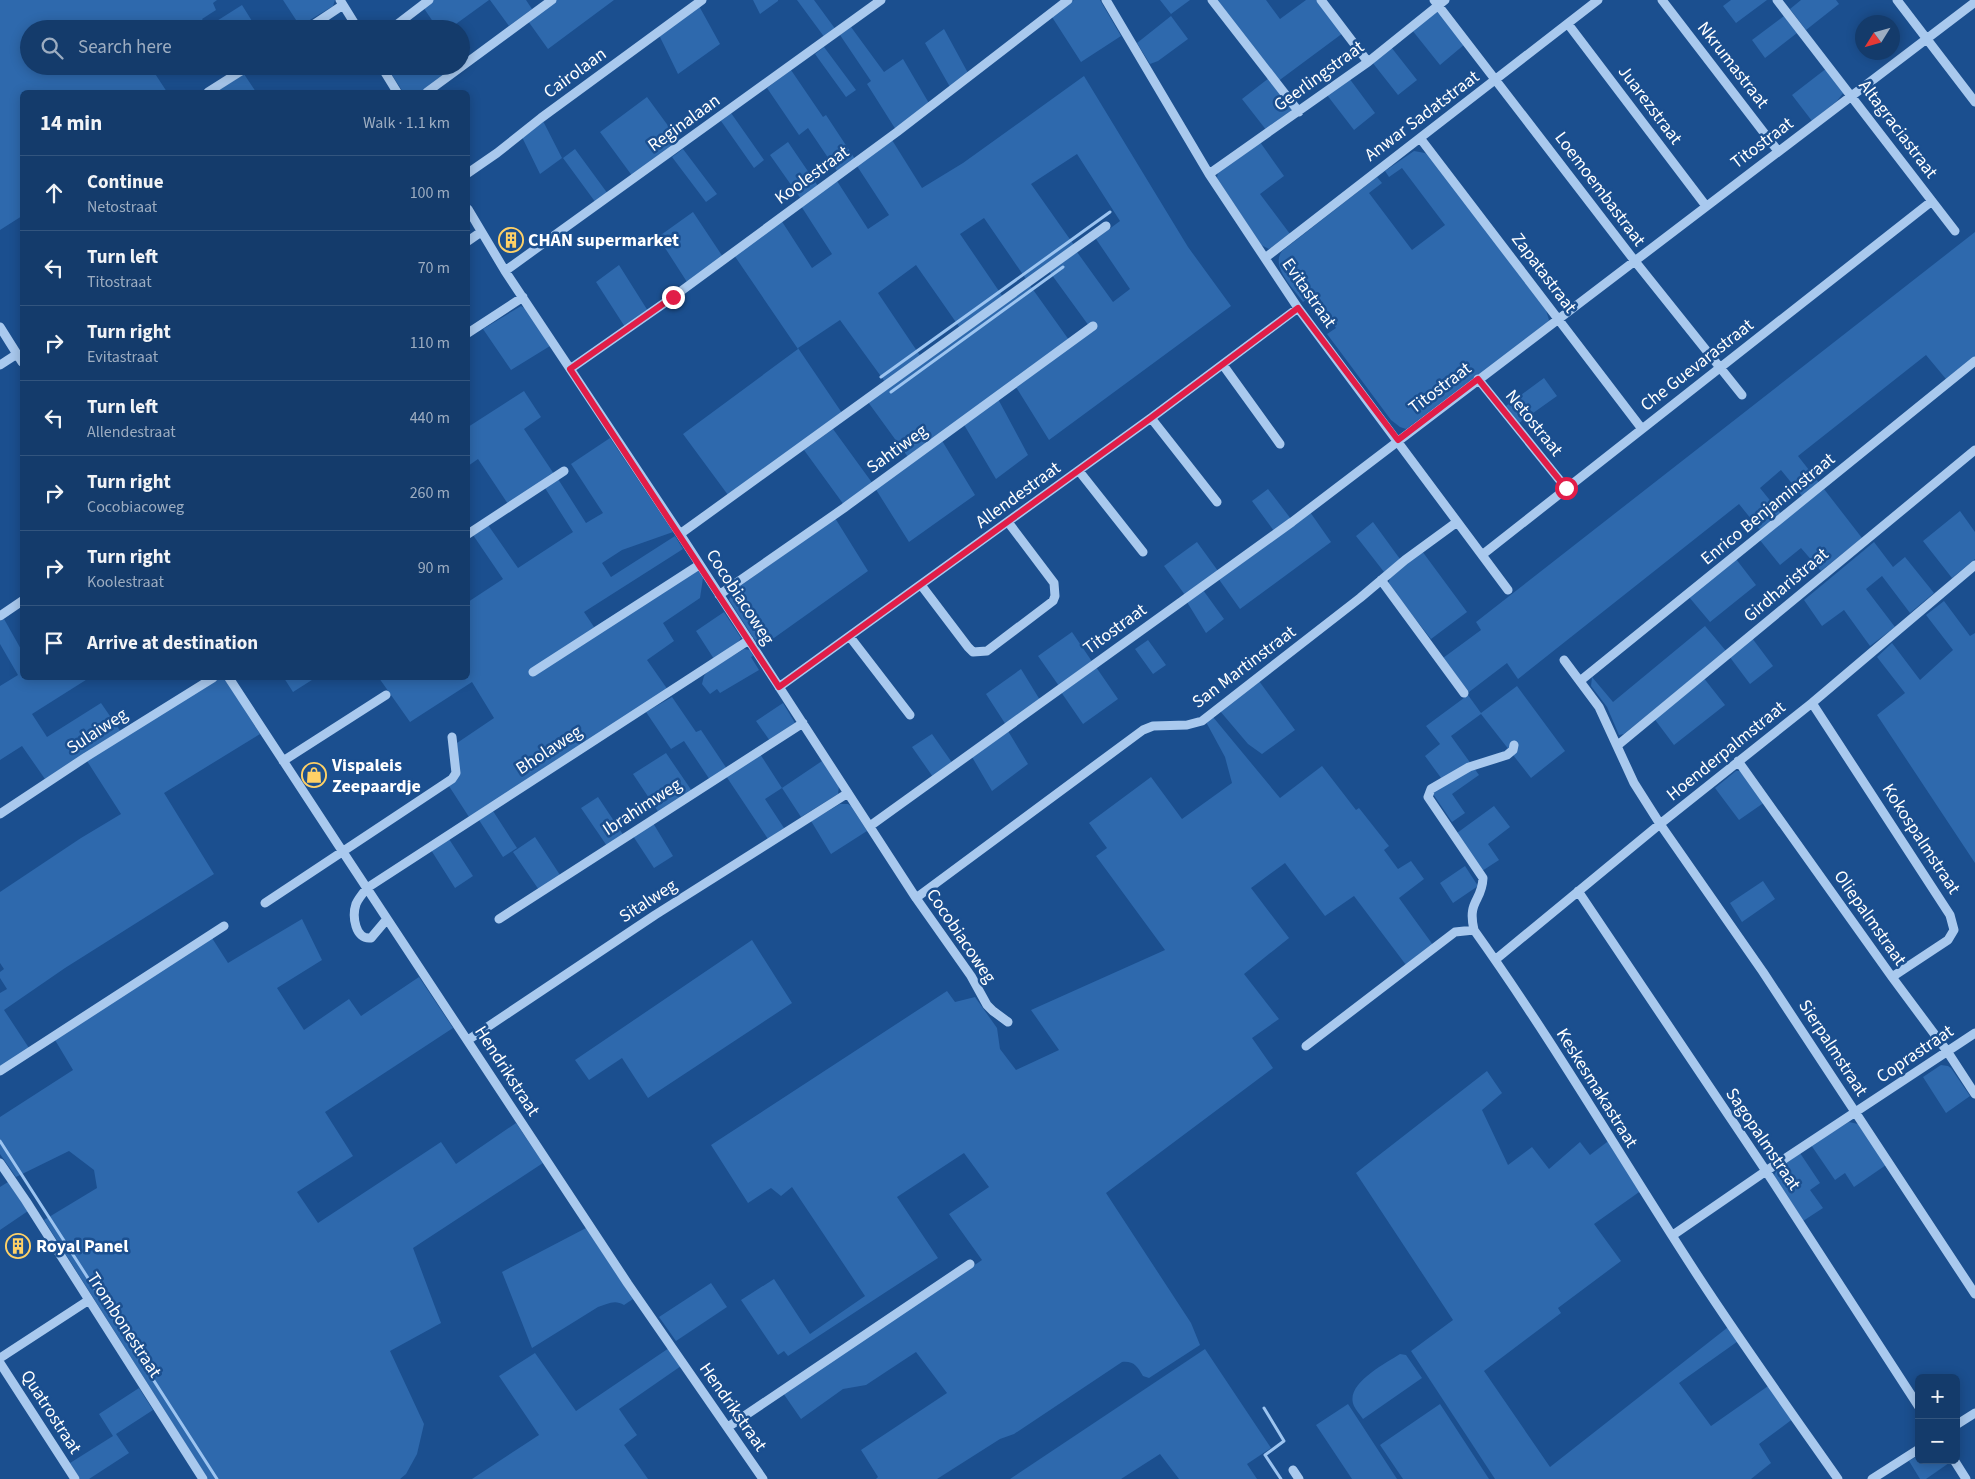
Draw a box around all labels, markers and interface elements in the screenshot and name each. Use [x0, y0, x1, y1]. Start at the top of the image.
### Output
north arrow [1855, 15, 1900, 60]
street label: Nkrumastraat [1691, 16, 1775, 114]
search box [20, 20, 470, 75]
icon: search [38, 34, 66, 62]
text: Search here [78, 34, 172, 61]
street label: Geerlingstraat [1269, 35, 1369, 117]
street label: Cairolaan [538, 42, 612, 104]
street label: Juarezstraat [1612, 60, 1688, 150]
street label: Anwar Sadatstraat [1359, 65, 1485, 167]
street label: Altagraciastraat [1853, 74, 1943, 184]
street label: Reginalaan [643, 88, 725, 158]
text: 14 min [40, 108, 102, 138]
street label: Titostraat [1725, 111, 1799, 175]
text: Walk · 1.1 km [363, 112, 450, 134]
street label: Loemoembastraat [1549, 127, 1651, 251]
street label: Koolestraat [770, 139, 854, 211]
text: Continue [87, 169, 164, 196]
icon: ahead [40, 179, 68, 207]
text: 100 m [410, 182, 450, 204]
text: Netostraat [87, 196, 157, 218]
building icon: CHAN supermarket [498, 227, 524, 253]
place label: CHAN supermarket [528, 228, 679, 253]
street label: Zapatastraat [1505, 228, 1583, 318]
text: Turn left [87, 244, 158, 271]
street label: Evitastraat [1276, 253, 1342, 333]
icon: left [40, 254, 68, 282]
text: 70 m [418, 257, 450, 279]
text: Titostraat [87, 271, 152, 293]
route end [662, 286, 685, 309]
street label: Che Guevarastraat [1635, 313, 1759, 417]
text: Turn right [87, 319, 171, 346]
icon: right [40, 329, 68, 357]
text: 110 m [410, 332, 450, 354]
text: Evitastraat [87, 346, 158, 368]
street label: Titostraat [1403, 356, 1477, 420]
street label: Netostraat [1499, 384, 1569, 462]
text: Turn left [87, 394, 158, 421]
icon: left [40, 404, 68, 432]
text: 440 m [410, 407, 450, 429]
street label: Sahtiweg [861, 418, 933, 480]
text: Allendestraat [87, 421, 176, 443]
street label: Enrico Benjaminstraat [1696, 447, 1840, 571]
street label: Allendestraat [970, 456, 1066, 534]
text: Turn right [87, 469, 171, 496]
route start [1555, 477, 1578, 500]
icon: right [40, 479, 68, 507]
text: 260 m [410, 482, 450, 504]
text: Cocobiacoweg [87, 496, 184, 518]
street label: Girdharistraat [1738, 542, 1834, 628]
text: Turn right [87, 544, 171, 571]
street label: Cocobiacoweg [700, 544, 780, 650]
icon: right [40, 554, 68, 582]
text: 90 m [418, 557, 450, 579]
text: Koolestraat [87, 571, 164, 593]
street label: Titostraat [1078, 598, 1152, 660]
street label: San Martinstraat [1187, 620, 1301, 714]
icon: arrive [40, 629, 68, 657]
text: Arrive at destination [87, 630, 258, 657]
street label: Hoenderpalmstraat [1661, 695, 1791, 807]
street label: Sulaiweg [62, 702, 132, 760]
street label: Bholaweg [511, 719, 587, 781]
place label: Vispaleis Zeepaardje [331, 753, 421, 799]
shop icon: Vispaleis Zeepaardje [301, 762, 327, 788]
street label: Ibrahimweg [598, 772, 686, 842]
street label: Kokospalmstraat [1876, 779, 1966, 899]
street label: Oliepalmstraat [1828, 865, 1912, 971]
street label: Sitalweg [614, 873, 682, 929]
street label: Cocobiacoweg [920, 884, 1002, 988]
street label: Sierpalmstraat [1792, 995, 1874, 1101]
street label: Coprastraat [1872, 1019, 1958, 1089]
street label: Hendrikstraat [468, 1021, 546, 1121]
street label: Keskesmakastraat [1550, 1023, 1644, 1153]
street label: Sagopalmstraat [1719, 1083, 1807, 1195]
building icon: Royal Panel [5, 1233, 31, 1259]
place label: Royal Panel [36, 1234, 128, 1259]
street label: Trombonestraat [81, 1267, 167, 1383]
street label: Hendrikstraat [693, 1358, 773, 1456]
street label: Quatrostraat [15, 1365, 87, 1459]
map controls [1915, 1374, 1960, 1464]
button: + [1915, 1374, 1960, 1419]
button: − [1915, 1419, 1960, 1464]

